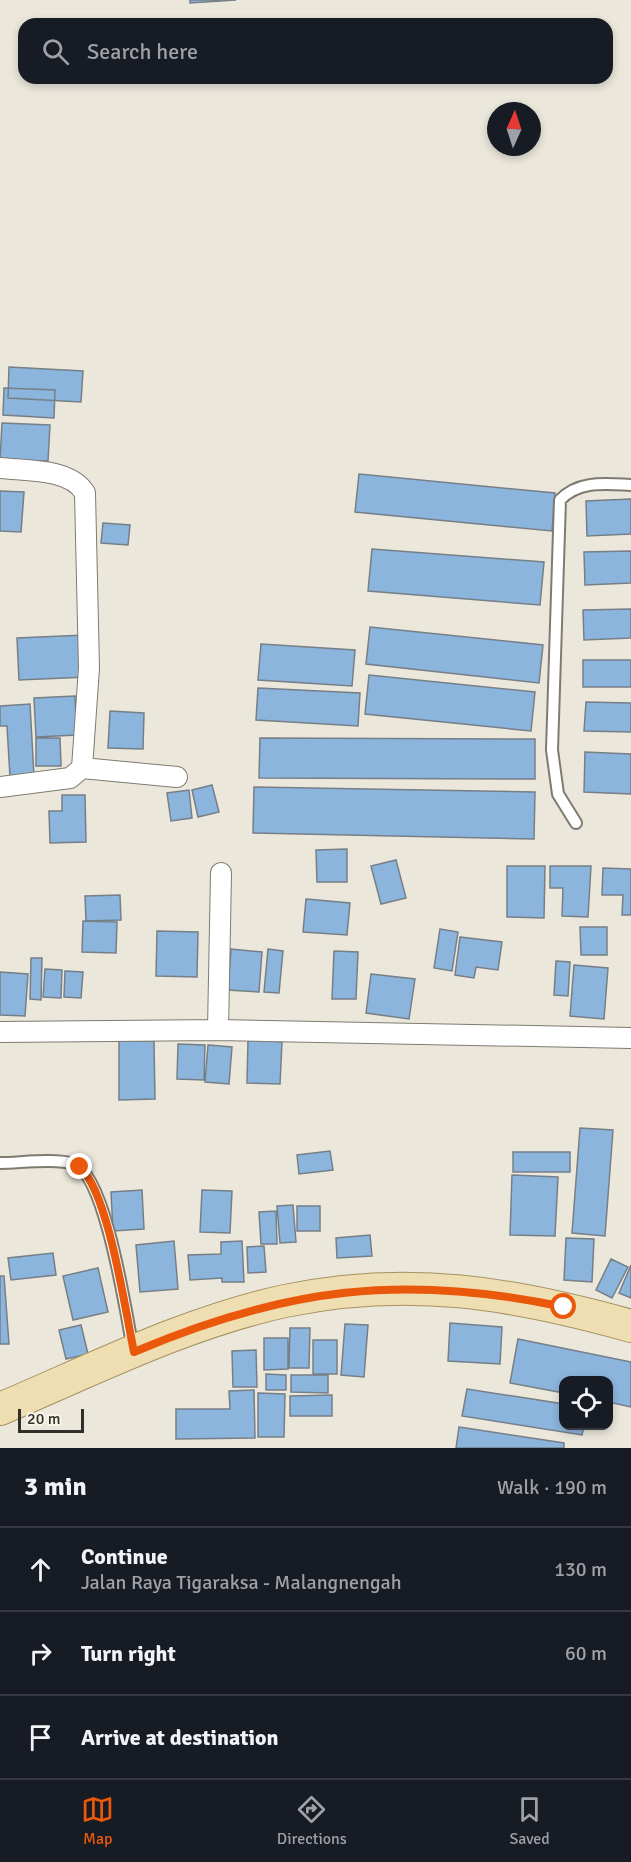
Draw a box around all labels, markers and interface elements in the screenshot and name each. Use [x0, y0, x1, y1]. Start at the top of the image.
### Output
search box [18, 18, 613, 84]
icon: search [39, 35, 72, 68]
text: Search here [87, 38, 198, 65]
north arrow [487, 102, 541, 156]
route end [66, 1153, 92, 1179]
route start [550, 1293, 576, 1319]
map controls [559, 1376, 613, 1430]
button: locate [559, 1376, 613, 1430]
scale bar [18, 1406, 84, 1434]
text: 20 m [27, 1409, 61, 1429]
text: 3 min [24, 1471, 87, 1503]
text: Walk · 190 m [497, 1475, 607, 1500]
text: Continue [81, 1543, 168, 1570]
icon: ahead [24, 1553, 57, 1586]
text: 130 m [554, 1557, 607, 1582]
text: Jalan Raya Tigaraksa - Malangnengah [81, 1570, 402, 1595]
icon: right [24, 1637, 57, 1670]
text: Turn right [81, 1640, 176, 1667]
text: 60 m [565, 1641, 607, 1666]
icon: arrive [24, 1721, 57, 1754]
text: Arrive at destination [81, 1724, 278, 1751]
tab: Map [81, 1793, 114, 1849]
tab: Directions [277, 1793, 347, 1849]
tab: Saved [509, 1793, 550, 1849]

